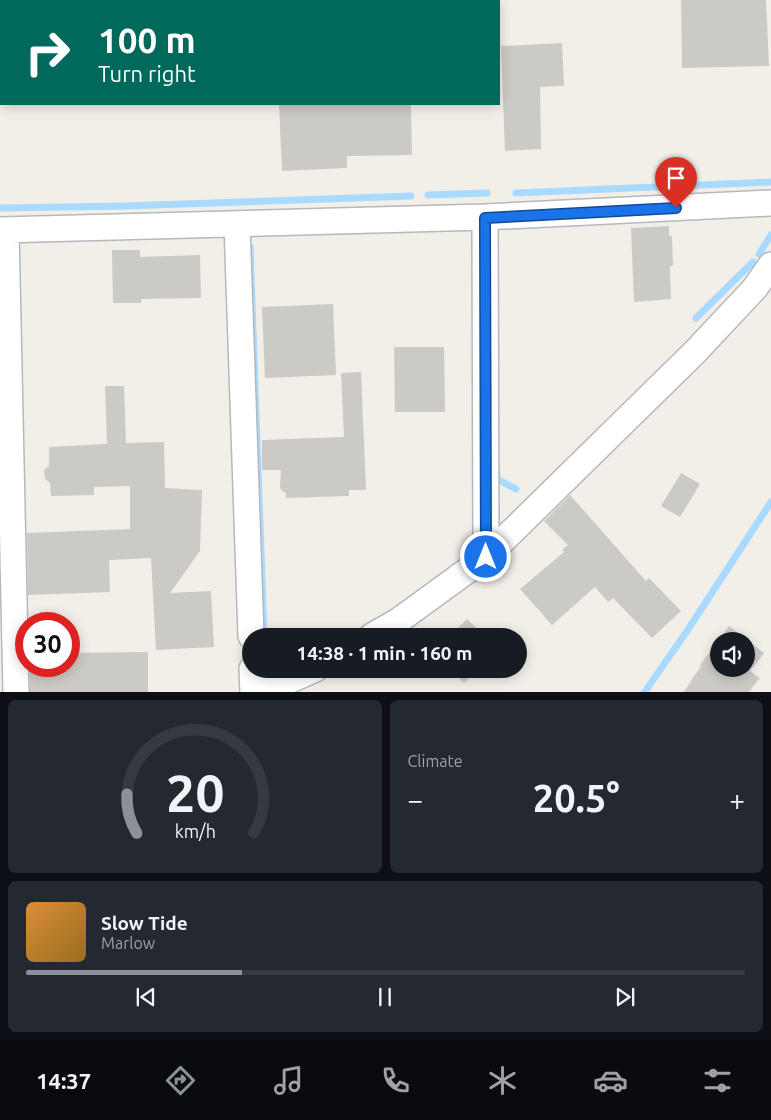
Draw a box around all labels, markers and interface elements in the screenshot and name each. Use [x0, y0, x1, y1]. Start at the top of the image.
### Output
icon: right [15, 20, 80, 85]
text: 100 m [98, 20, 196, 60]
text: Turn right [98, 61, 196, 86]
pin [655, 157, 697, 208]
icon: arrive [662, 164, 690, 192]
position arrow [459, 530, 511, 582]
speed limit sign: 30 [15, 612, 80, 677]
map controls [710, 632, 755, 677]
button: sound [710, 632, 755, 677]
text: 14:38 · 1 min · 160 m [297, 642, 472, 664]
text: Climate [408, 752, 463, 770]
text: 20 [165, 764, 224, 822]
text: 20.5° [533, 777, 620, 819]
text: − [408, 784, 423, 815]
text: + [729, 784, 745, 815]
text: km/h [174, 821, 215, 841]
text: Slow Tide [101, 912, 188, 934]
text: Marlow [101, 934, 155, 952]
icon: previous [132, 983, 160, 1011]
icon: pause [371, 983, 399, 1011]
icon: next [611, 983, 639, 1011]
icon: directions [163, 1063, 198, 1098]
icon: music [271, 1063, 306, 1098]
icon: phone [378, 1063, 413, 1098]
icon: climate [485, 1063, 520, 1098]
icon: car [593, 1063, 628, 1098]
icon: filters [700, 1063, 735, 1098]
text: 14:37 [36, 1068, 91, 1093]

